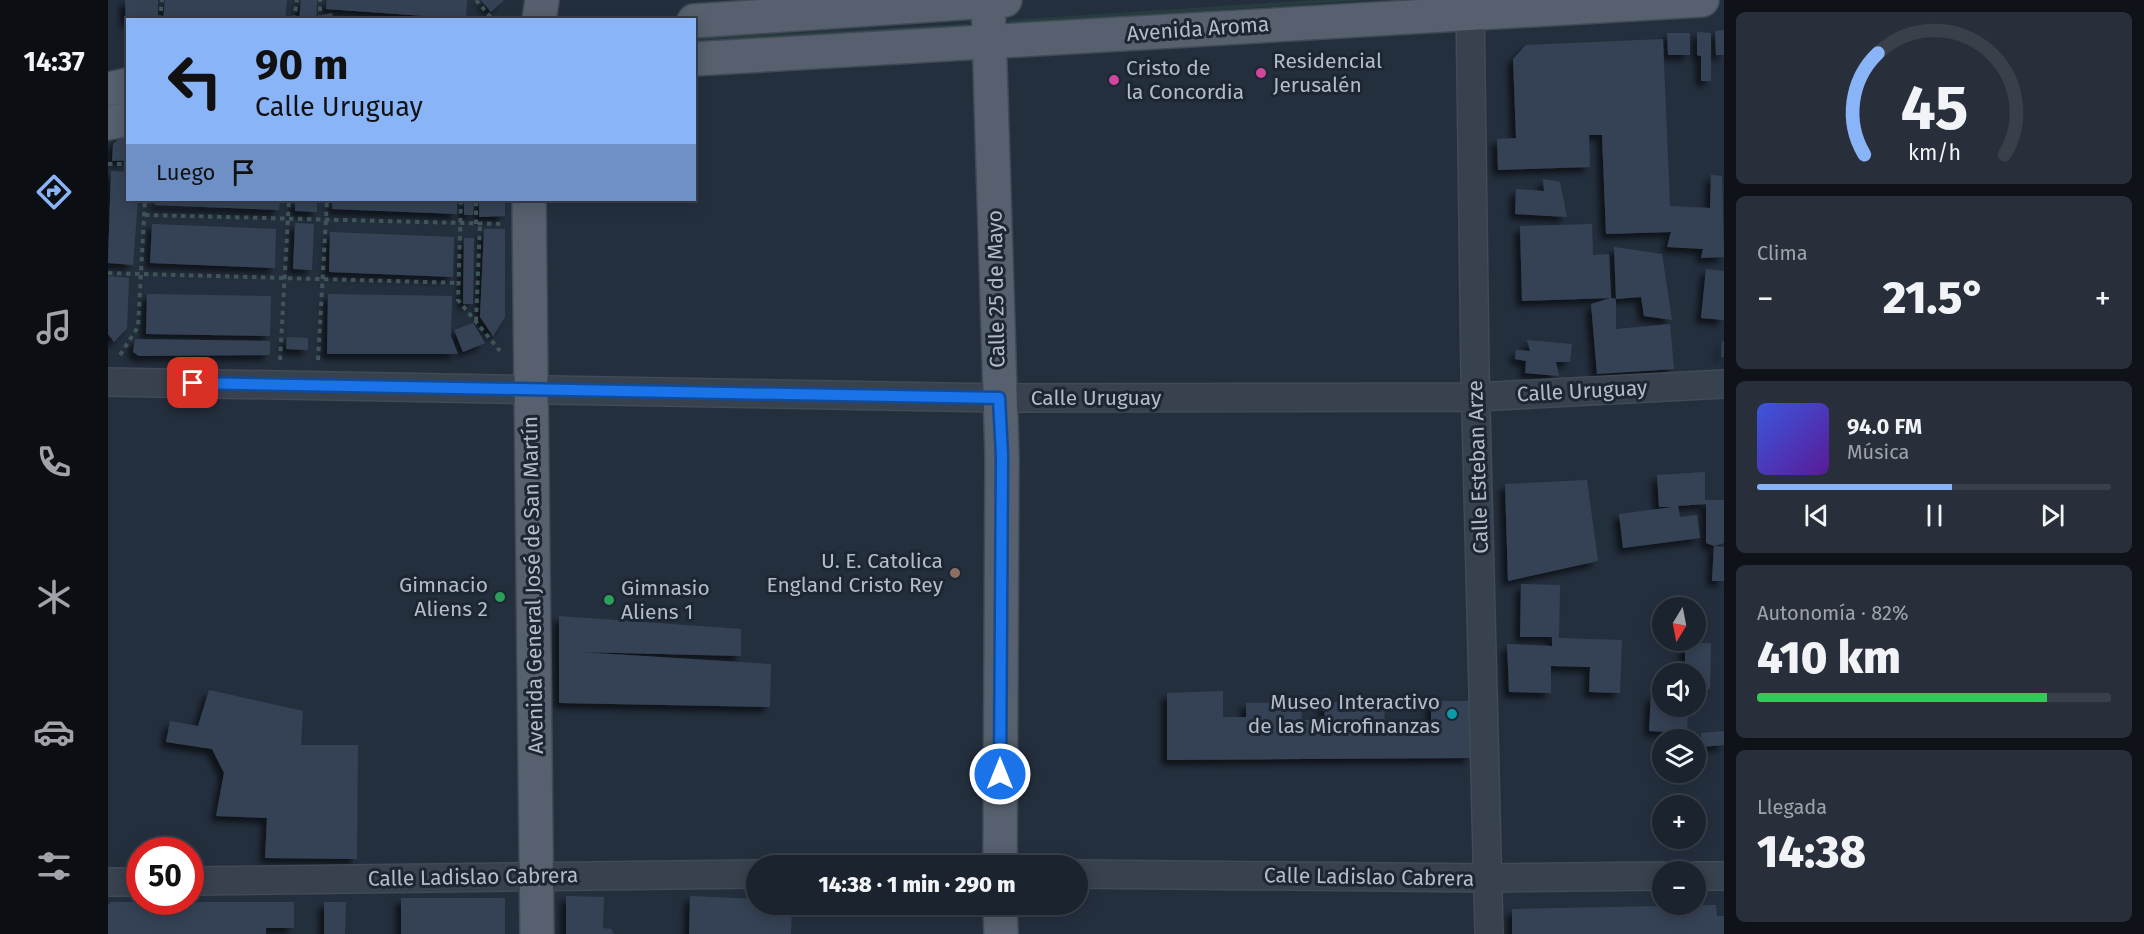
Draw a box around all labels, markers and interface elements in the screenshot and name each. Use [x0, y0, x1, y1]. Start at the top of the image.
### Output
street label: Avenida Aroma [1126, 11, 1270, 47]
text: 90 m [255, 40, 349, 90]
icon: left [156, 42, 234, 120]
text: 14:37 [23, 46, 85, 78]
place label: Residencial Jerusalén [1273, 48, 1382, 98]
place label: Cristo de la Concordia [1126, 55, 1244, 105]
marker: Residencial Jerusalén [1254, 66, 1268, 80]
text: 45 [1900, 71, 1968, 146]
marker: Cristo de la Concordia [1107, 73, 1121, 87]
text: Calle Uruguay [255, 91, 423, 123]
text: km/h [1907, 141, 1961, 167]
icon: arrive [227, 156, 260, 189]
text: Luego [156, 159, 215, 186]
icon: directions [33, 171, 75, 213]
street label: Calle 25 de Mayo [982, 210, 1010, 368]
text: Clima [1757, 241, 1808, 265]
text: 21.5° [1883, 271, 1985, 325]
text: − [1757, 279, 1774, 319]
text: + [2095, 279, 2111, 319]
icon: music [33, 306, 75, 348]
pin [167, 357, 218, 408]
icon: arrive [176, 366, 209, 399]
street label: Calle Uruguay [1516, 375, 1649, 407]
street label: Calle Esteban Arze [1462, 380, 1494, 554]
street label: Calle Uruguay [1031, 385, 1162, 411]
text: 94.0 FM [1847, 413, 1922, 440]
street label: Avenida General José de San Martín [517, 416, 549, 754]
text: Música [1847, 440, 1909, 464]
icon: phone [33, 441, 75, 483]
icon: previous [1800, 499, 1833, 532]
icon: pause [1918, 499, 1951, 532]
icon: next [2036, 499, 2069, 532]
place label: U. E. Catolica England Cristo Rey [766, 548, 944, 598]
marker: U. E. Catolica England Cristo Rey [948, 566, 962, 580]
place label: Gimnacio Aliens 2 [399, 572, 488, 622]
place label: Gimnasio Aliens 1 [621, 575, 710, 625]
icon: climate [33, 576, 75, 618]
marker: Gimnacio Aliens 2 [493, 590, 507, 604]
marker: Gimnasio Aliens 1 [602, 593, 616, 607]
north arrow [1652, 597, 1706, 651]
map controls [1652, 597, 1706, 915]
text: Autonomía · 82% [1757, 601, 1908, 625]
text: 410 km [1757, 631, 1901, 685]
button: sound [1652, 663, 1706, 717]
place label: Museo Interactivo de las Microfinanzas [1248, 689, 1440, 739]
marker: Museo Interactivo de las Microfinanzas [1445, 707, 1459, 721]
icon: car [33, 711, 75, 753]
button: layers [1652, 729, 1706, 783]
position arrow [968, 742, 1032, 806]
button: + [1652, 795, 1706, 849]
text: Llegada [1757, 795, 1827, 819]
text: 14:38 [1757, 825, 1866, 879]
speed limit sign: 50 [126, 837, 204, 915]
icon: filters [33, 845, 75, 887]
button: − [1652, 861, 1706, 915]
street label: Calle Ladislao Cabrera [368, 862, 578, 892]
street label: Calle Ladislao Cabrera [1264, 862, 1474, 892]
text: 14:38 · 1 min · 290 m [818, 871, 1016, 898]

